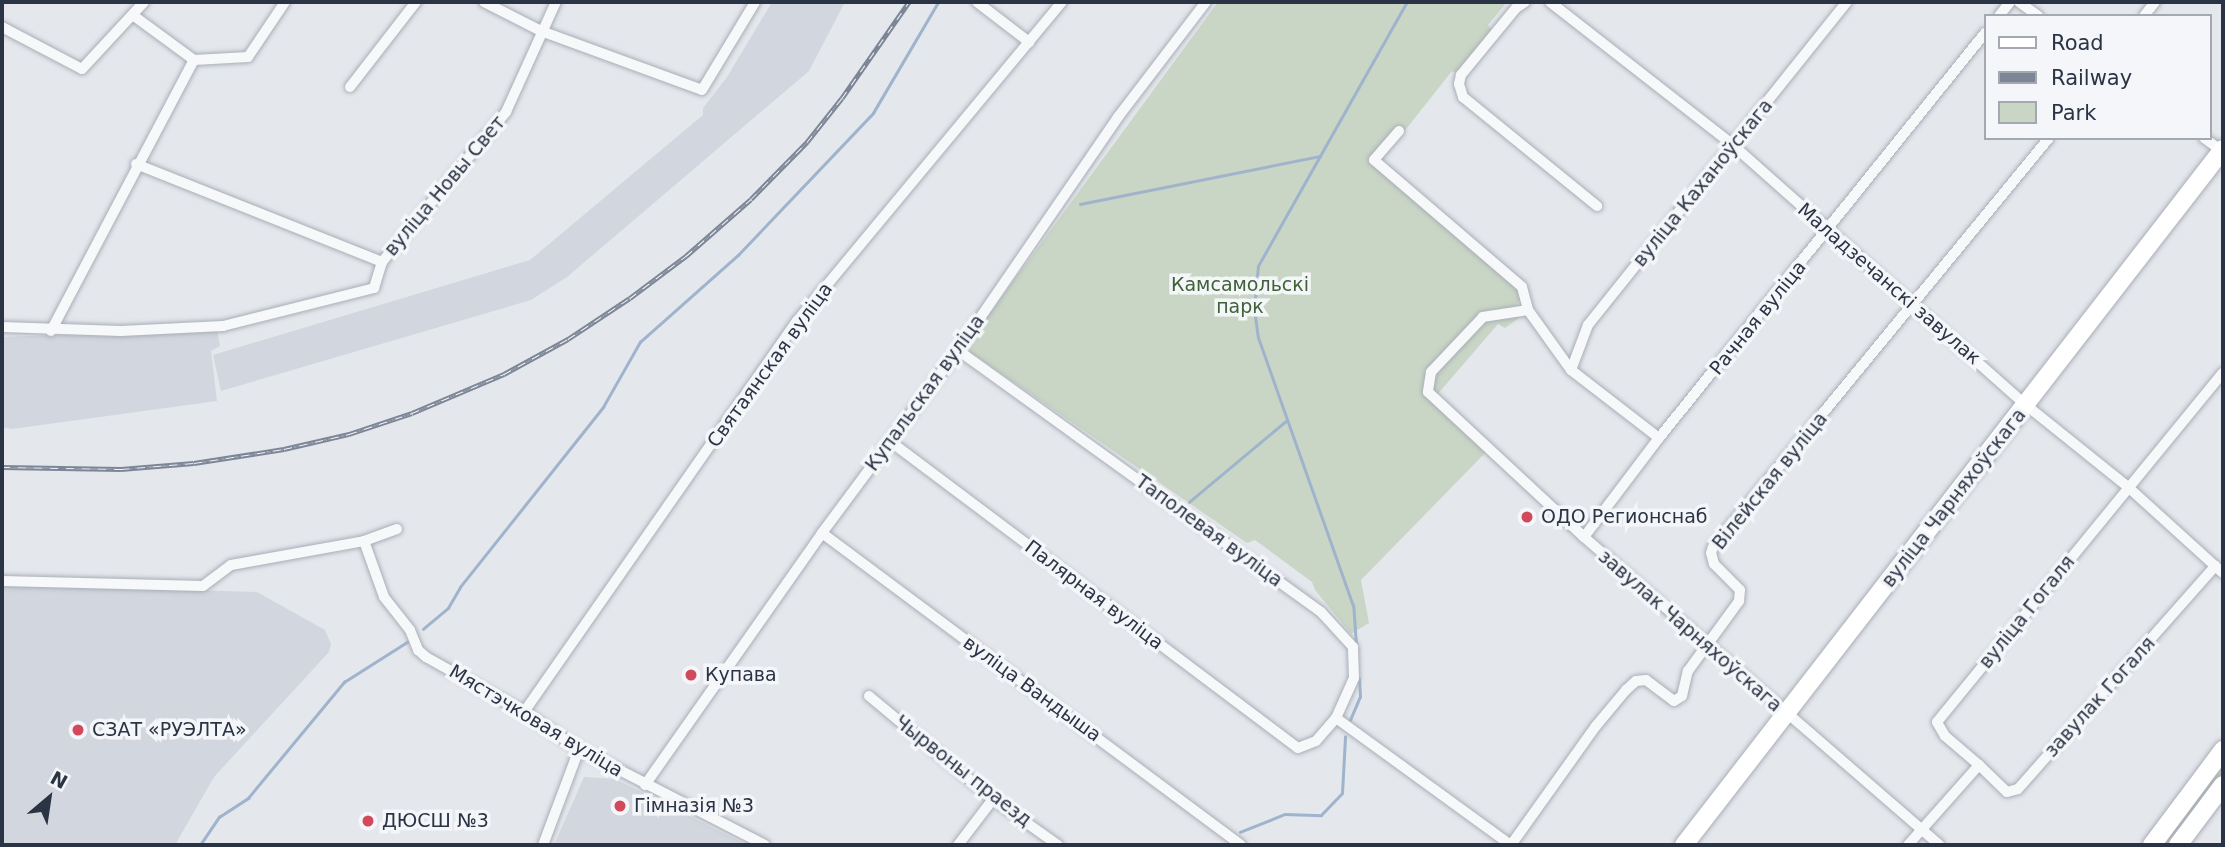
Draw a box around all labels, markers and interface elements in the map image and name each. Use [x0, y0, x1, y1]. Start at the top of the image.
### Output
legend [1983, 14, 2211, 140]
text: Road [2051, 31, 2104, 55]
text: Railway [2051, 66, 2132, 90]
street label: вуліца Каханоўскага [1628, 95, 1778, 271]
text: Park [2051, 101, 2096, 125]
street label: вуліца Новы Свет [380, 111, 510, 261]
street label: Маладзечанскі завулак [1793, 198, 1985, 370]
street label: Рачная вуліца [1705, 256, 1811, 380]
park label: Камсамольскі парк [1171, 274, 1309, 318]
street label: Святаянская вуліца [703, 278, 837, 452]
street label: Купальская вуліца [861, 310, 989, 476]
street label: вуліца Чарняхоўскага [1877, 404, 2031, 592]
street label: Вілейская вуліца [1708, 408, 1832, 554]
street label: Таполевая вуліца [1131, 470, 1287, 592]
place label: ОДО Регионснаб [1541, 506, 1708, 528]
marker: ОДО Регионснаб [1519, 509, 1535, 525]
street label: Палярная вуліца [1020, 535, 1168, 655]
street label: завулак Чарняхоўскага [1594, 545, 1786, 717]
street label: вуліца Гогаля [1974, 551, 2080, 673]
street label: вуліца Вандыша [959, 631, 1105, 747]
street label: завулак Гогаля [2040, 632, 2160, 762]
street label: Мястэчковая вуліца [445, 660, 627, 782]
place label: Купава [705, 664, 777, 686]
marker: Купава [683, 667, 699, 683]
street label: Чырвоны праезд [890, 710, 1036, 832]
place label: СЗАТ «РУЭЛТА» [92, 719, 247, 741]
marker: СЗАТ «РУЭЛТА» [70, 722, 86, 738]
north arrow [14, 763, 84, 833]
text: N [47, 766, 71, 793]
place label: Гімназія №3 [634, 795, 754, 817]
marker: Гімназія №3 [612, 798, 628, 814]
place label: ДЮСШ №3 [382, 810, 489, 832]
marker: ДЮСШ №3 [360, 813, 376, 829]

